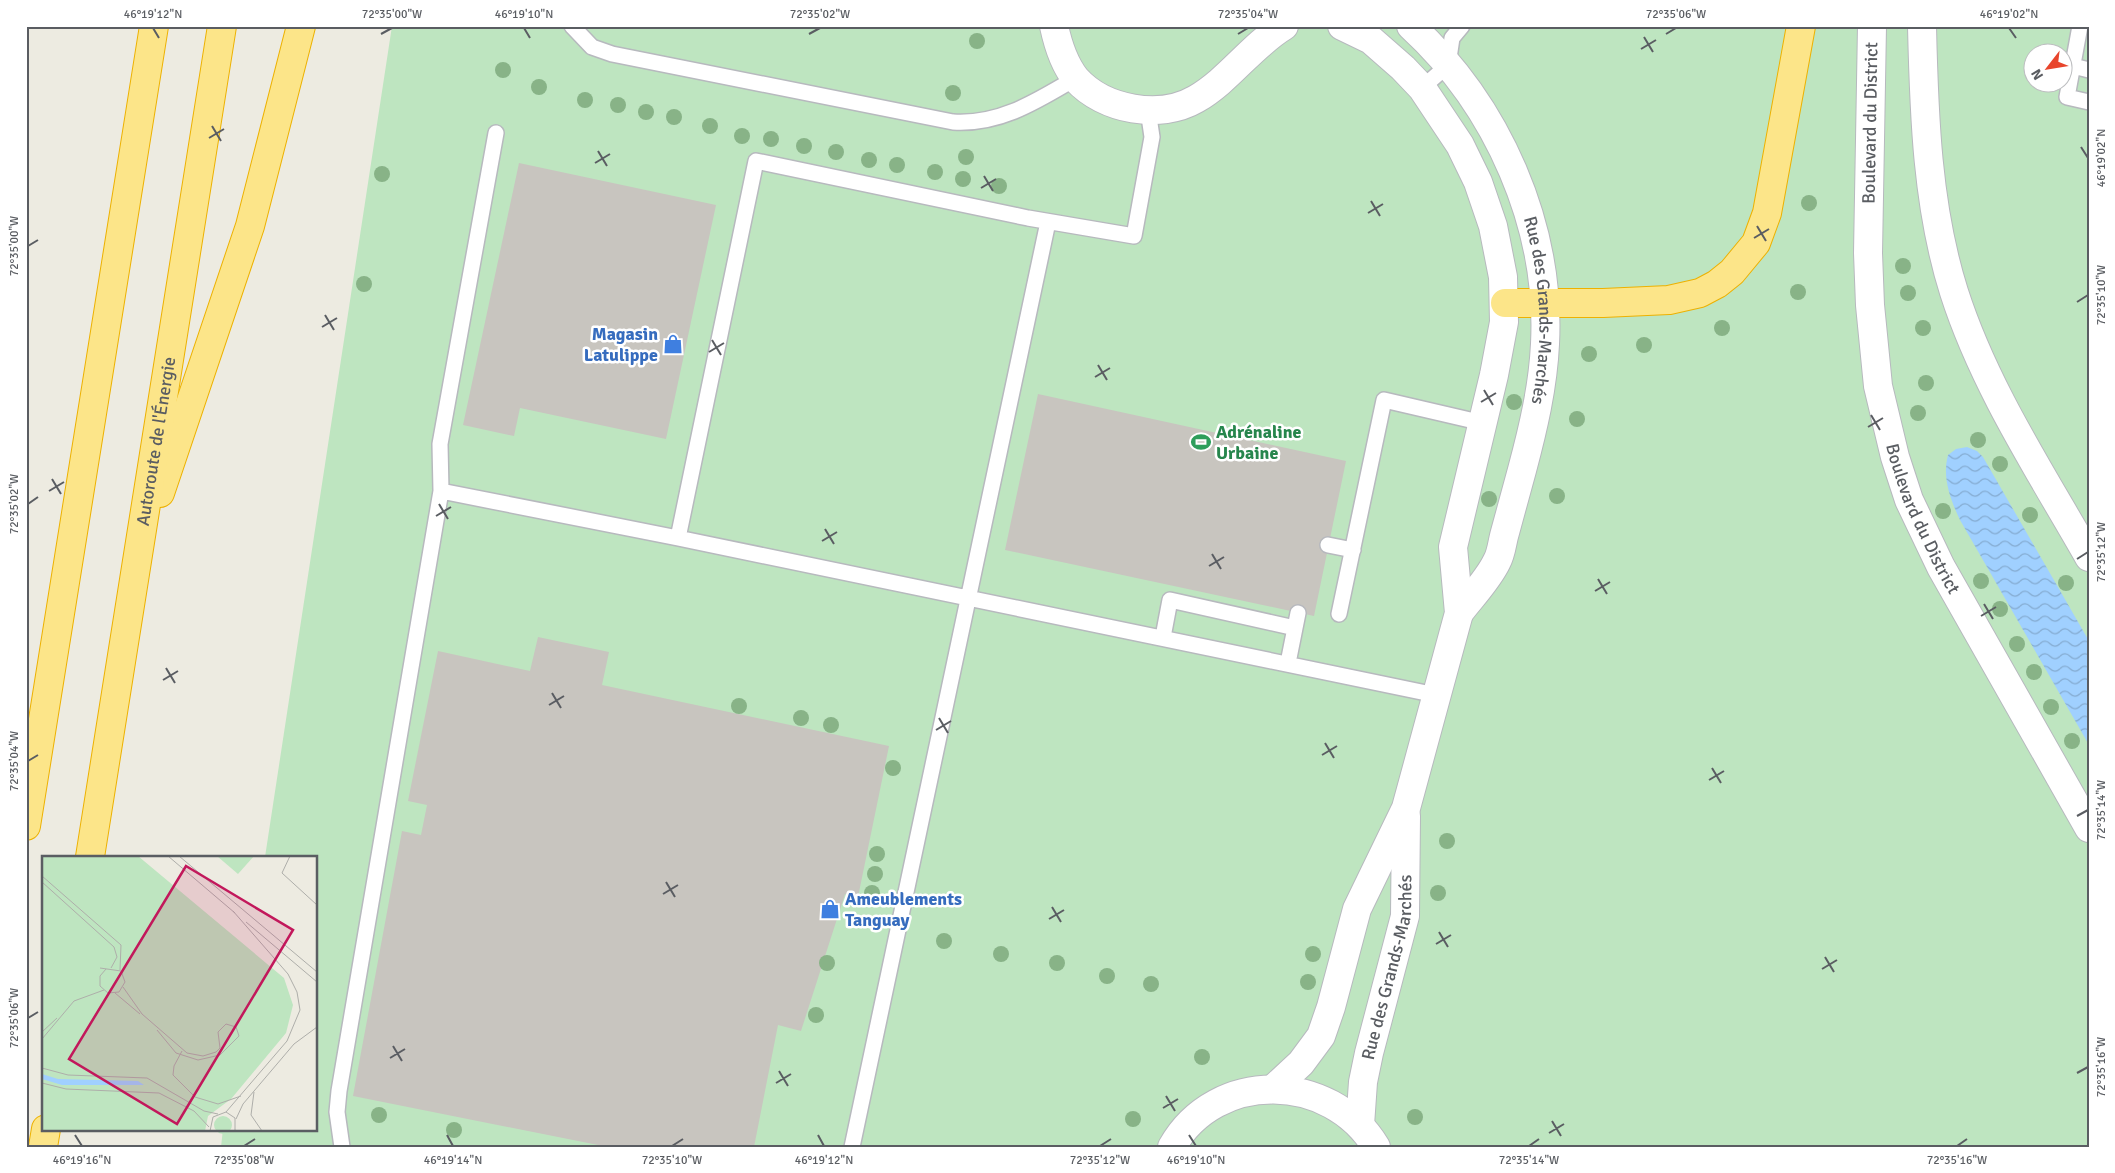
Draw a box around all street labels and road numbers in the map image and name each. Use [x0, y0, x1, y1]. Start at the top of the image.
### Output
street label: Boulevard du District [1858, 42, 1882, 204]
street label: Rue des Grands-Marchés [1519, 214, 1556, 406]
street label: Autoroute de l'Énergie [132, 355, 180, 527]
street label: Boulevard du District [1881, 441, 1965, 598]
street label: Rue des Grands-Marchés [1357, 874, 1416, 1062]

